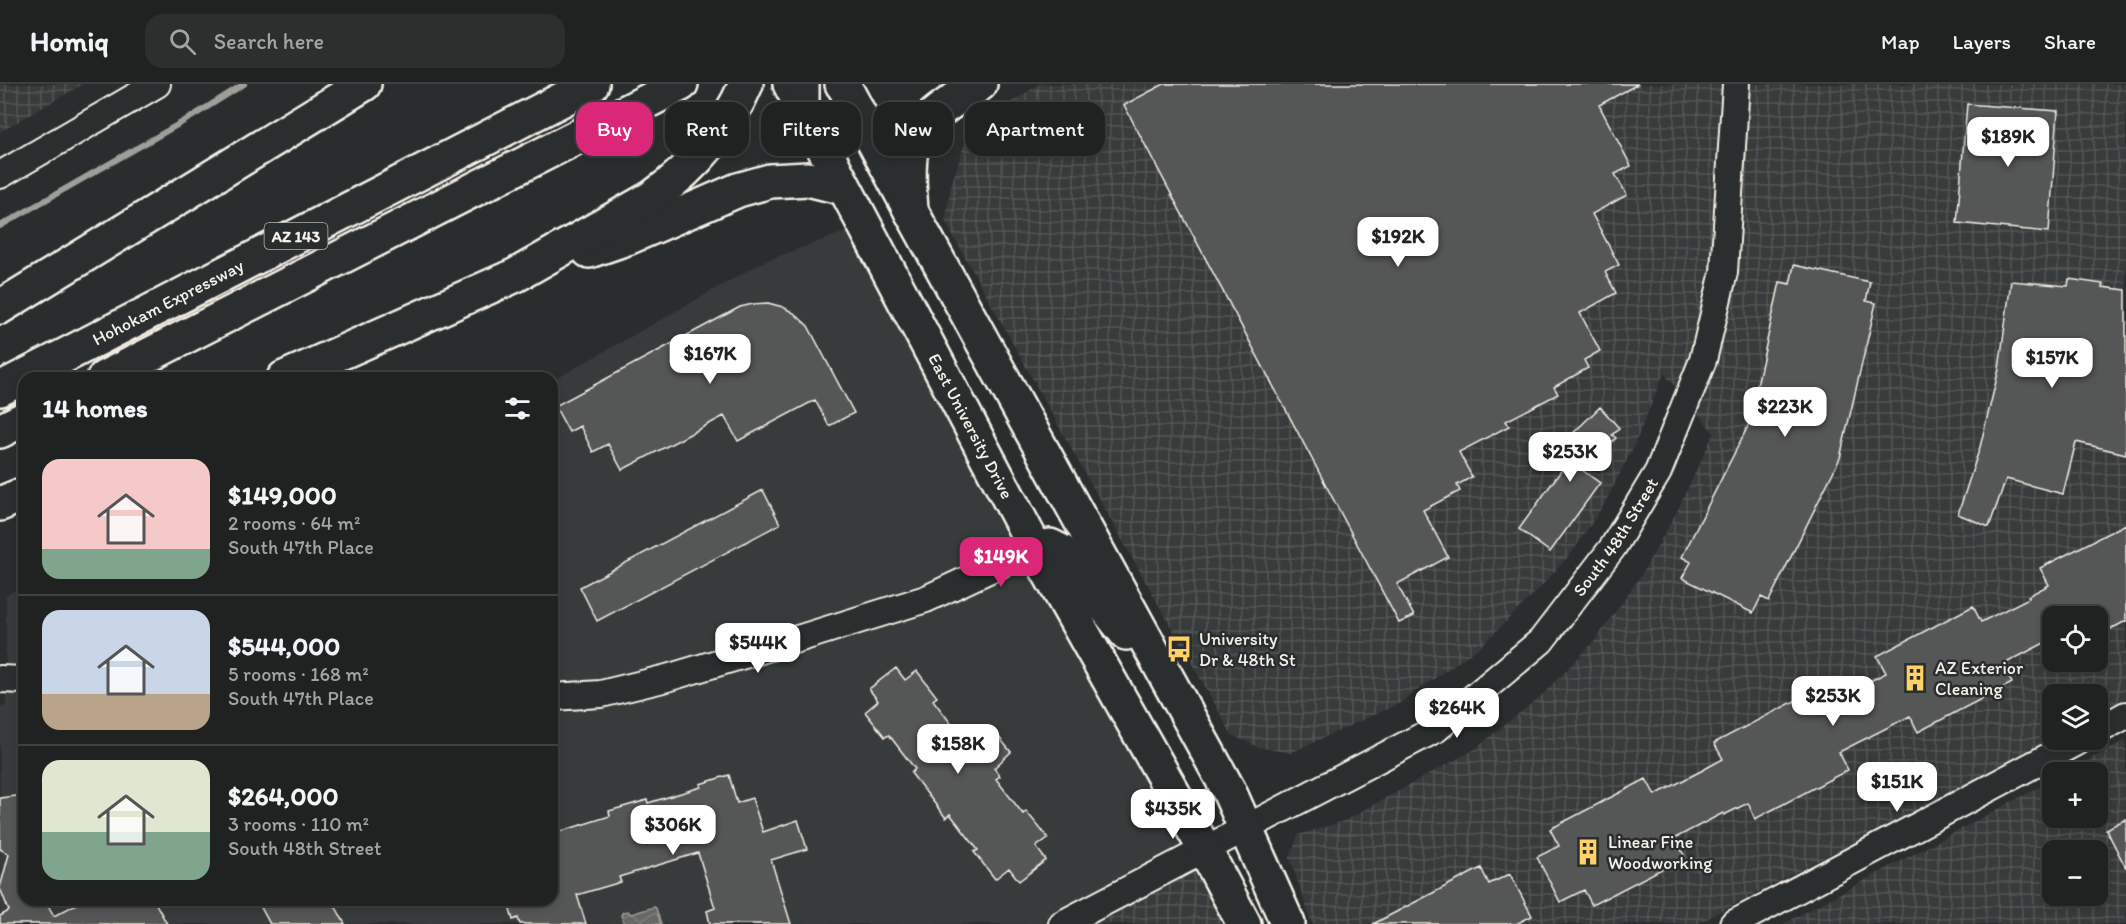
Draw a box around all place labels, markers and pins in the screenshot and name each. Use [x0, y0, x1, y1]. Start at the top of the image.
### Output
pin: $189K [1966, 117, 2050, 168]
pin: $192K [1356, 217, 1440, 268]
pin: $167K [668, 334, 752, 385]
pin: $157K [2010, 338, 2094, 389]
pin: $223K [1743, 387, 1827, 438]
pin: $253K [1528, 432, 1612, 483]
pin: $149K [959, 537, 1043, 588]
pin: $544K [716, 623, 800, 674]
place label: University Dr & 48th St [1199, 628, 1296, 671]
bus stop icon: University Dr & 48th St [1164, 634, 1194, 664]
place label: AZ Exterior Cleaning [1935, 657, 2024, 700]
building icon: AZ Exterior Cleaning [1900, 663, 1930, 693]
pin: $253K [1791, 676, 1875, 727]
pin: $264K [1415, 688, 1499, 739]
pin: $158K [916, 724, 1000, 775]
pin: $151K [1855, 762, 1939, 813]
pin: $435K [1131, 789, 1215, 840]
pin: $306K [631, 805, 715, 856]
place label: Linear Fine Woodworking [1608, 831, 1713, 874]
building icon: Linear Fine Woodworking [1573, 837, 1603, 867]

